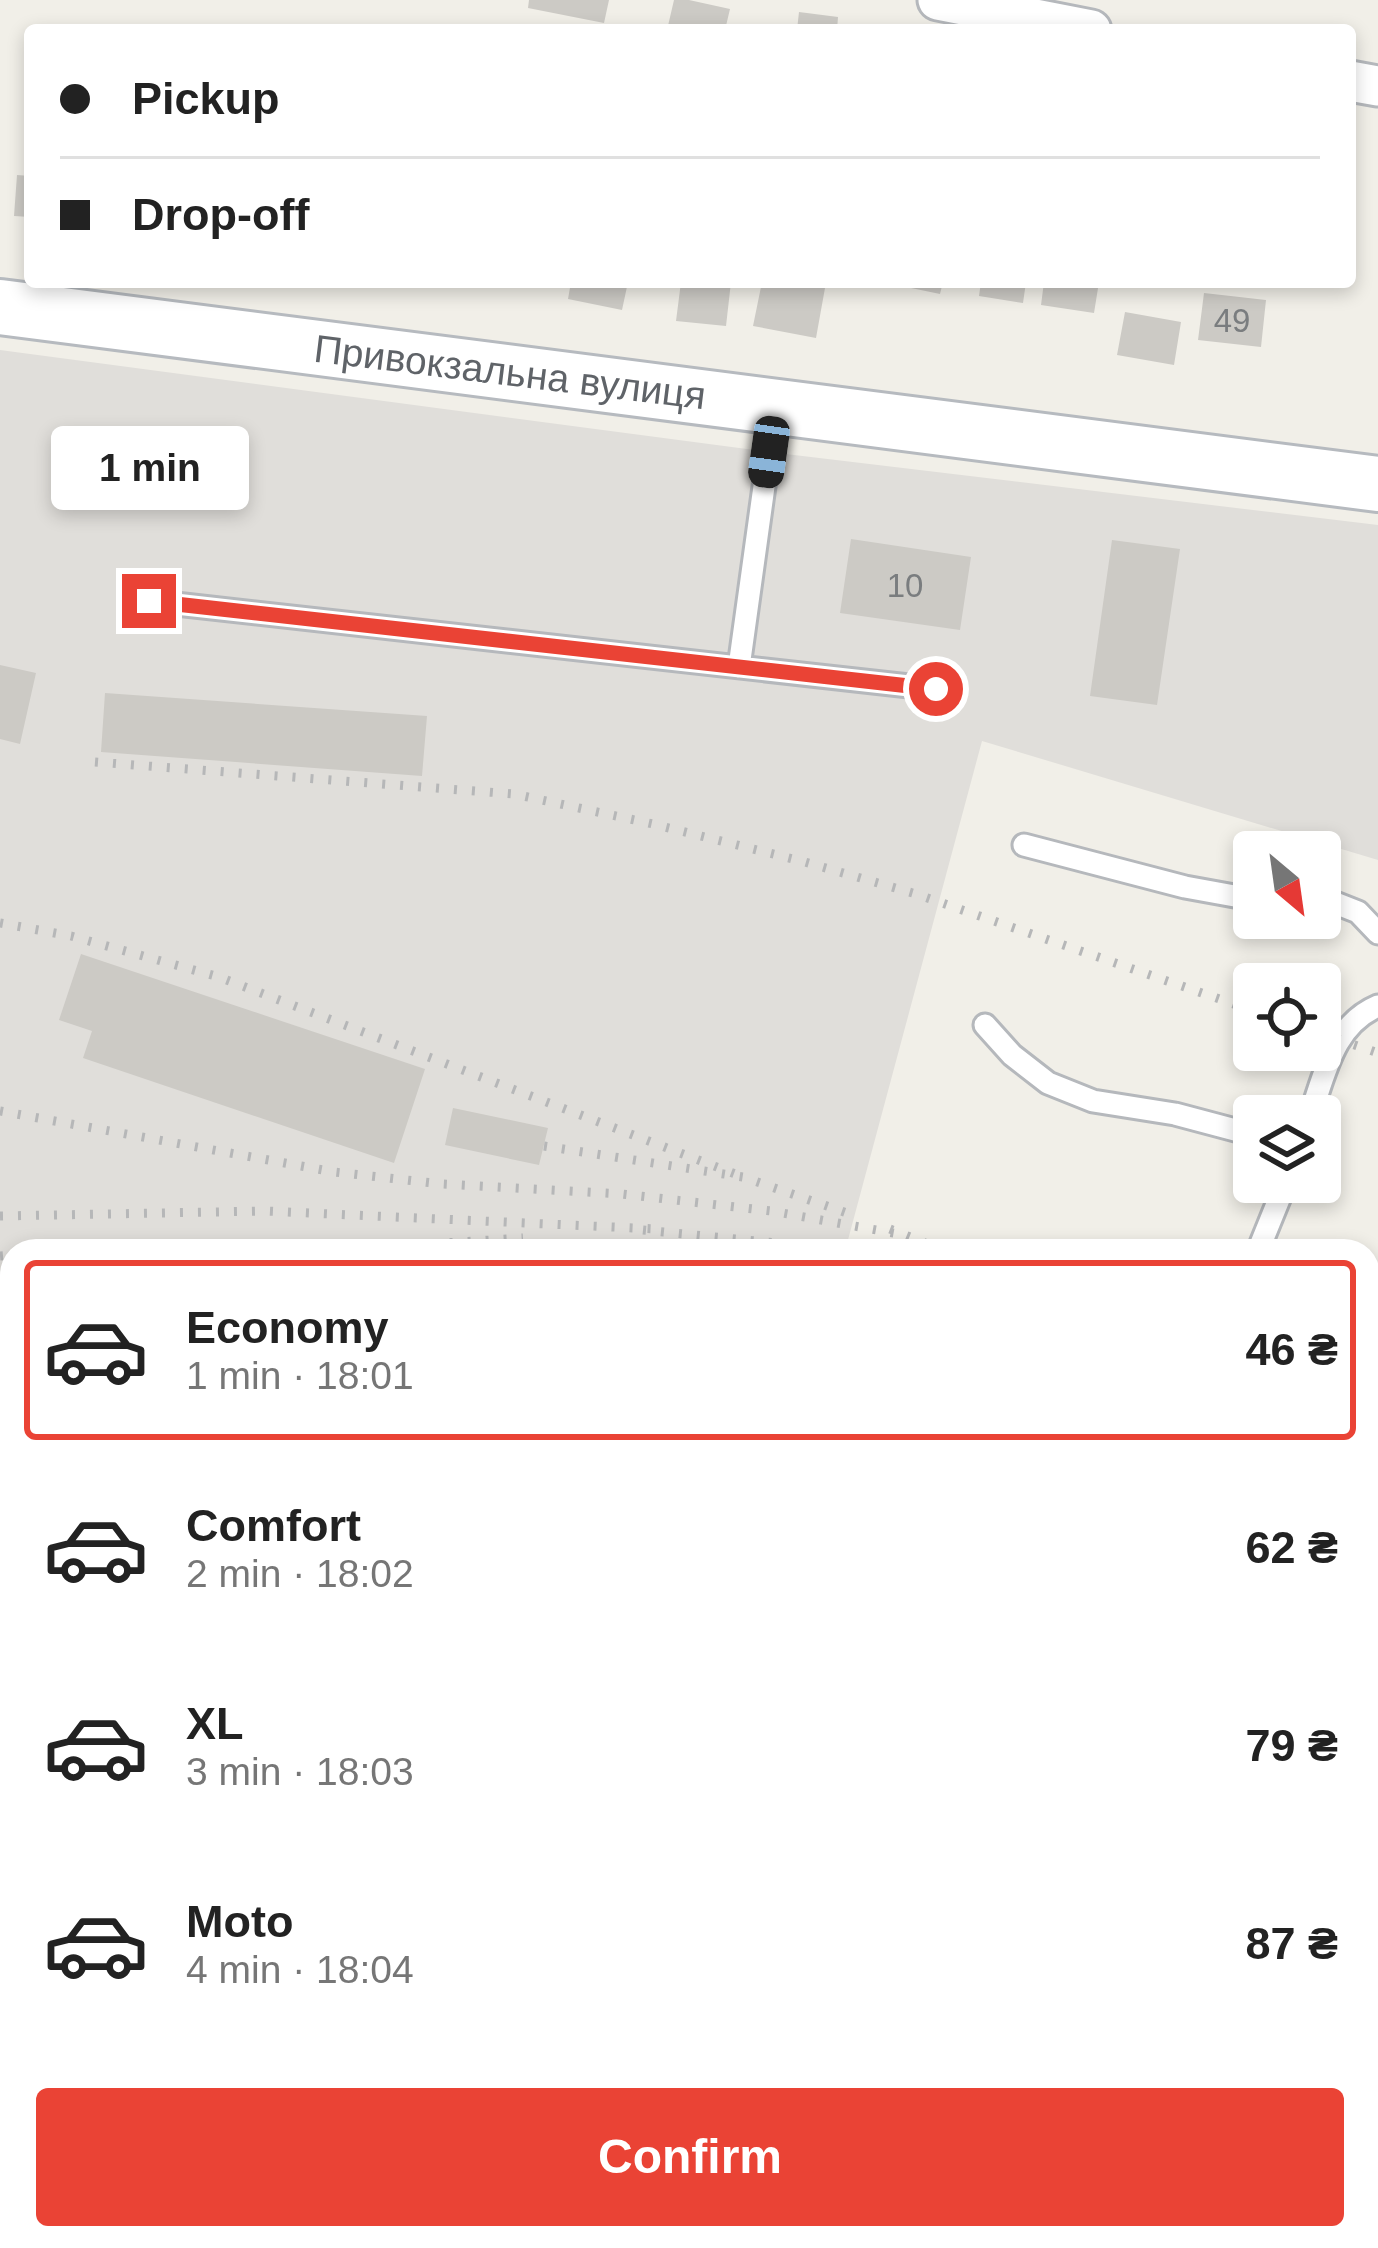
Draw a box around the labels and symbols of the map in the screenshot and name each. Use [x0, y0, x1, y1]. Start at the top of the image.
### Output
house number: 49 [1214, 302, 1250, 339]
street label: Привокзальна вулиця [312, 327, 708, 417]
car [746, 414, 792, 490]
callout: 1 min [50, 427, 248, 511]
house number: 10 [887, 567, 923, 604]
route end [122, 574, 176, 628]
route start [909, 662, 963, 716]
north arrow [1233, 831, 1341, 939]

